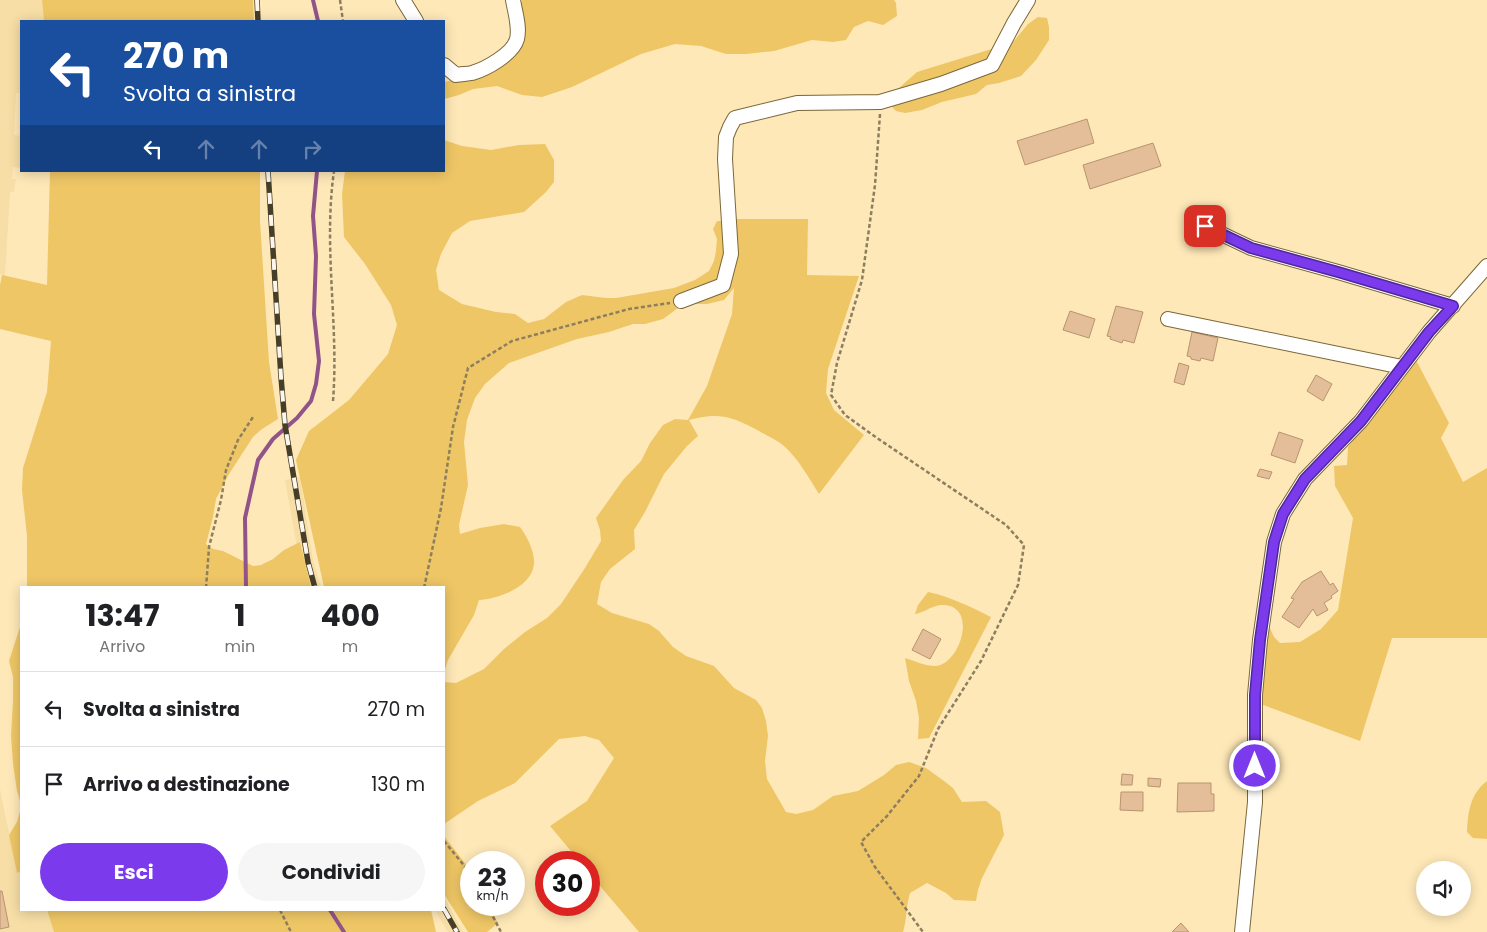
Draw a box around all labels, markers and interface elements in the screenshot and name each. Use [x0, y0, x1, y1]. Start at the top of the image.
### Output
text: 270 m [123, 31, 229, 80]
icon: left [40, 40, 105, 105]
text: Svolta a sinistra [123, 78, 296, 109]
icon: left [139, 135, 167, 163]
icon: ahead [192, 135, 220, 163]
icon: ahead [245, 135, 273, 163]
icon: right [298, 135, 326, 163]
pin [1184, 205, 1226, 247]
icon: arrive [1191, 212, 1219, 240]
text: 13:47 [85, 594, 159, 637]
text: 1 [234, 594, 246, 637]
text: 400 [320, 594, 380, 637]
text: Arrivo [99, 635, 145, 658]
text: min [225, 635, 255, 658]
text: m [342, 635, 358, 658]
icon: left [40, 695, 68, 723]
text: Svolta a sinistra [83, 696, 240, 723]
text: 270 m [367, 696, 425, 723]
position arrow [1228, 739, 1280, 791]
icon: arrive [40, 770, 68, 798]
text: Arrivo a destinazione [83, 771, 290, 798]
text: 130 m [371, 771, 425, 798]
button: Esci [40, 843, 228, 901]
button: Condividi [238, 843, 425, 901]
speed limit sign: 30 [535, 851, 600, 916]
text: 23 [478, 860, 507, 895]
map controls [1416, 861, 1471, 916]
button: sound [1416, 861, 1471, 916]
text: km/h [477, 887, 508, 904]

